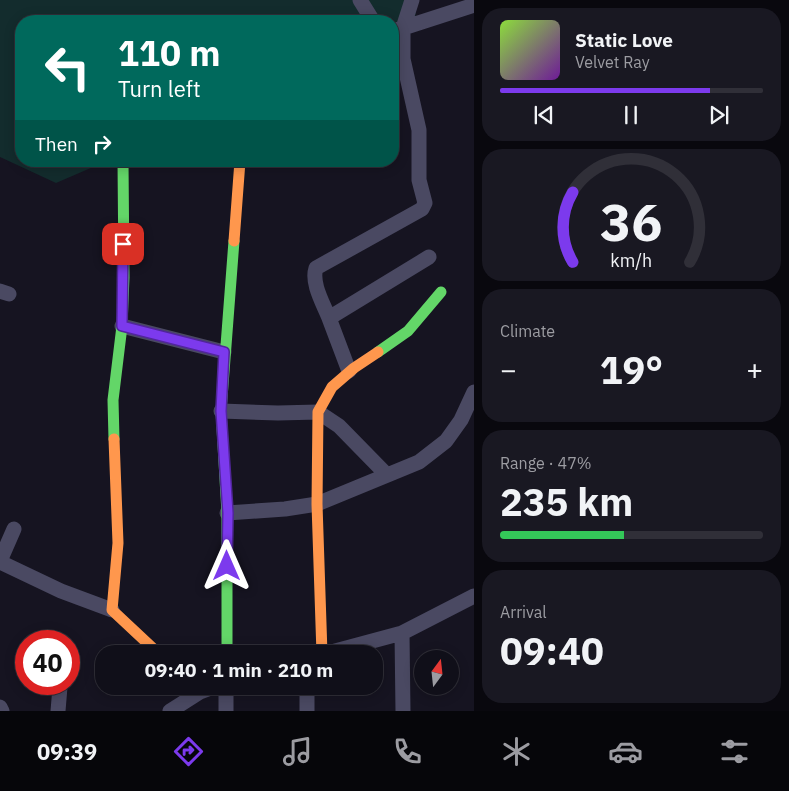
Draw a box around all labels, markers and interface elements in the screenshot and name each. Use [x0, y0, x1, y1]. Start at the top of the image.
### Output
text: Static Love [575, 28, 673, 52]
text: 110 m [118, 30, 221, 76]
icon: left [35, 35, 100, 100]
text: Velvet Ray [575, 52, 650, 72]
text: Turn left [118, 74, 201, 103]
icon: previous [530, 101, 558, 129]
icon: pause [617, 101, 645, 129]
icon: next [705, 101, 733, 129]
icon: right [88, 130, 116, 158]
text: Then [35, 132, 78, 156]
text: 36 [600, 188, 663, 255]
pin [102, 223, 144, 265]
icon: arrive [109, 230, 137, 258]
text: km/h [611, 249, 653, 272]
text: Climate [500, 321, 555, 341]
text: 19° [600, 345, 663, 394]
text: − [500, 351, 517, 388]
text: + [746, 351, 763, 388]
text: Range · 47% [500, 453, 592, 473]
text: 235 km [500, 477, 633, 526]
position arrow [200, 539, 252, 591]
text: Arrival [500, 602, 547, 622]
text: 09:40 [500, 626, 604, 675]
speed limit sign: 40 [15, 630, 80, 695]
north arrow [414, 650, 459, 695]
map controls [414, 650, 459, 695]
text: 09:40 · 1 min · 210 m [145, 658, 333, 682]
icon: directions [171, 734, 206, 769]
icon: music [280, 734, 315, 769]
icon: phone [390, 734, 425, 769]
icon: climate [499, 734, 534, 769]
icon: car [608, 734, 643, 769]
icon: filters [717, 734, 752, 769]
text: 09:39 [37, 737, 97, 766]

